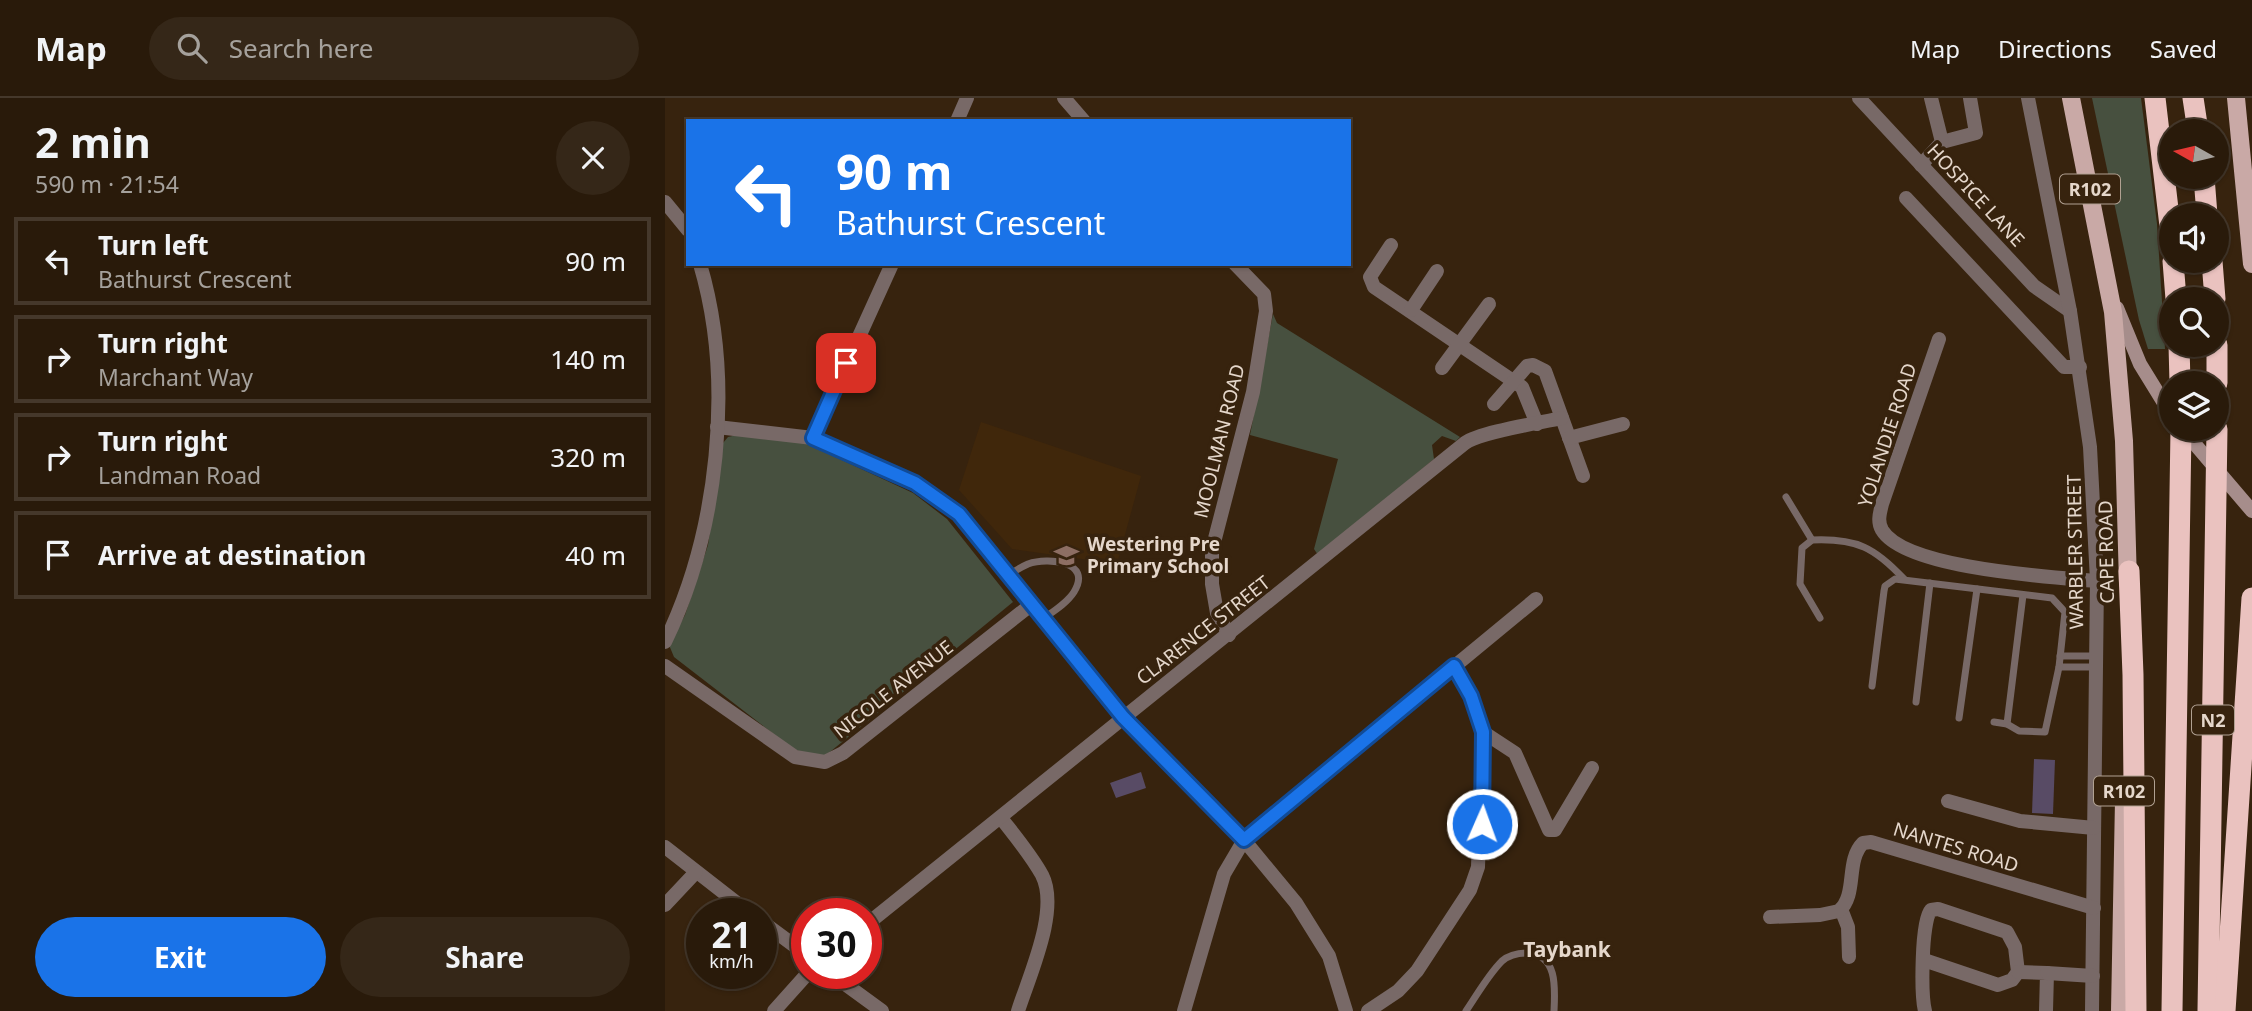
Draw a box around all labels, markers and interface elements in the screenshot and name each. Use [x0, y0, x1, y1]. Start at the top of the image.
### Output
search box [149, 17, 639, 80]
text: Map [35, 26, 107, 71]
icon: search [173, 29, 211, 67]
text: Search here [229, 30, 373, 66]
text: Map [1910, 32, 1960, 65]
text: Directions [1998, 32, 2112, 65]
text: Saved [2150, 32, 2217, 65]
text: 2 min [35, 113, 151, 170]
north arrow [2159, 119, 2229, 189]
map controls [2159, 119, 2229, 441]
button: close [556, 121, 630, 195]
text: 90 m [836, 138, 953, 204]
street label: HOSPICE LANE [1922, 138, 2030, 252]
icon: left [721, 147, 812, 238]
text: 590 m · 21:54 [35, 168, 179, 200]
road number: R102 [2060, 174, 2120, 204]
text: Bathurst Crescent [836, 201, 1105, 244]
button: sound [2159, 203, 2229, 273]
text: Turn left [98, 227, 209, 263]
icon: left [39, 242, 77, 280]
text: 90 m [565, 243, 626, 279]
text: Bathurst Crescent [98, 263, 291, 295]
button: search [2159, 287, 2229, 357]
text: Turn right [98, 325, 228, 361]
pin [816, 333, 876, 393]
icon: right [39, 340, 77, 378]
text: 140 m [550, 341, 626, 377]
icon: arrive [827, 344, 865, 382]
street label: YOLANDIE ROAD [1851, 360, 1923, 510]
text: Marchant Way [98, 361, 253, 393]
street label: MOOLMAN ROAD [1187, 361, 1251, 521]
button: layers [2159, 371, 2229, 441]
text: Turn right [98, 423, 228, 459]
icon: right [39, 438, 77, 476]
text: 320 m [550, 439, 626, 475]
text: Landman Road [98, 459, 261, 491]
street label: WARBLER STREET [2061, 474, 2089, 630]
street label: CAPE ROAD [2092, 500, 2120, 604]
place label: Westering Pre Primary School [1087, 531, 1229, 579]
icon: arrive [39, 536, 77, 574]
text: Arrive at destination [98, 537, 367, 573]
text: 40 m [565, 537, 626, 573]
school or university icon: Westering Pre Primary School [1053, 541, 1081, 569]
street label: CLARENCE STREET [1131, 569, 1276, 690]
street label: NICOLE AVENUE [828, 634, 958, 744]
road number: N2 [2192, 706, 2234, 734]
road number: R102 [2094, 776, 2154, 806]
position arrow [1445, 787, 1519, 861]
street label: NANTES ROAD [1890, 816, 2022, 878]
speed limit sign: 30 [791, 898, 882, 989]
text: 21 [711, 911, 752, 958]
button: Exit [35, 917, 326, 997]
button: Share [340, 917, 630, 997]
district label: Taybank [1523, 935, 1612, 963]
text: km/h [709, 949, 754, 973]

